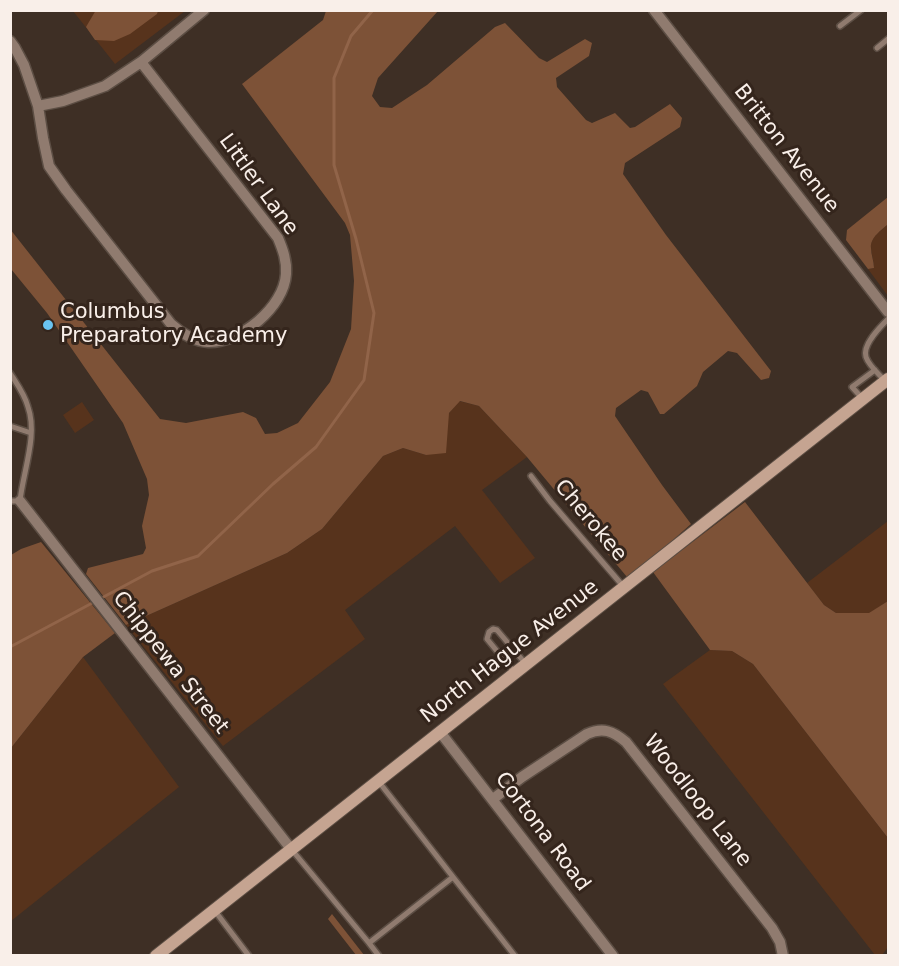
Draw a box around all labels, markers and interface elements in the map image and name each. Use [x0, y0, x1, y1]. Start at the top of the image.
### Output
street label: Britton Avenue [728, 80, 844, 218]
street label: Littler Lane [213, 130, 303, 240]
place label: Columbus Preparatory Academy [60, 300, 287, 350]
marker: Columbus Preparatory Academy [41, 318, 55, 332]
street label: Cherokee [548, 475, 632, 567]
street label: North Hague Avenue [416, 575, 604, 729]
street label: Chippewa Street [107, 587, 233, 739]
street label: Woodloop Lane [638, 730, 756, 872]
street label: Cortona Road [489, 767, 595, 897]

